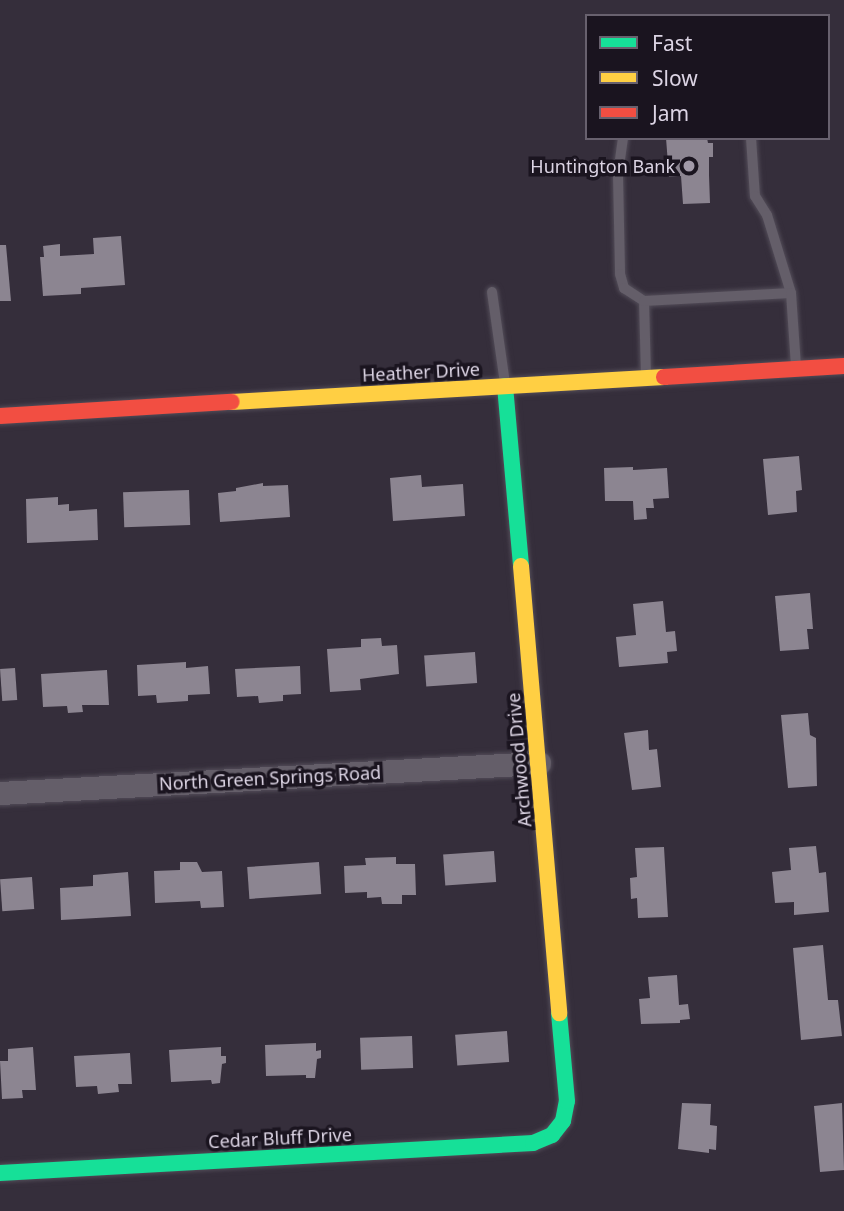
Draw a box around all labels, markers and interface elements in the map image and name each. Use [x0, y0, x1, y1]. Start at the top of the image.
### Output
legend [585, 14, 830, 140]
text: Fast [652, 29, 692, 57]
text: Slow [652, 64, 698, 92]
text: Jam [652, 99, 689, 127]
place label: Huntington Bank [530, 155, 675, 177]
marker: Huntington Bank [681, 158, 697, 174]
street label: Heather Drive [362, 358, 480, 386]
street label: Archwood Drive [502, 692, 536, 828]
street label: North Green Springs Road [158, 761, 382, 795]
street label: Cedar Bluff Drive [208, 1123, 352, 1153]

